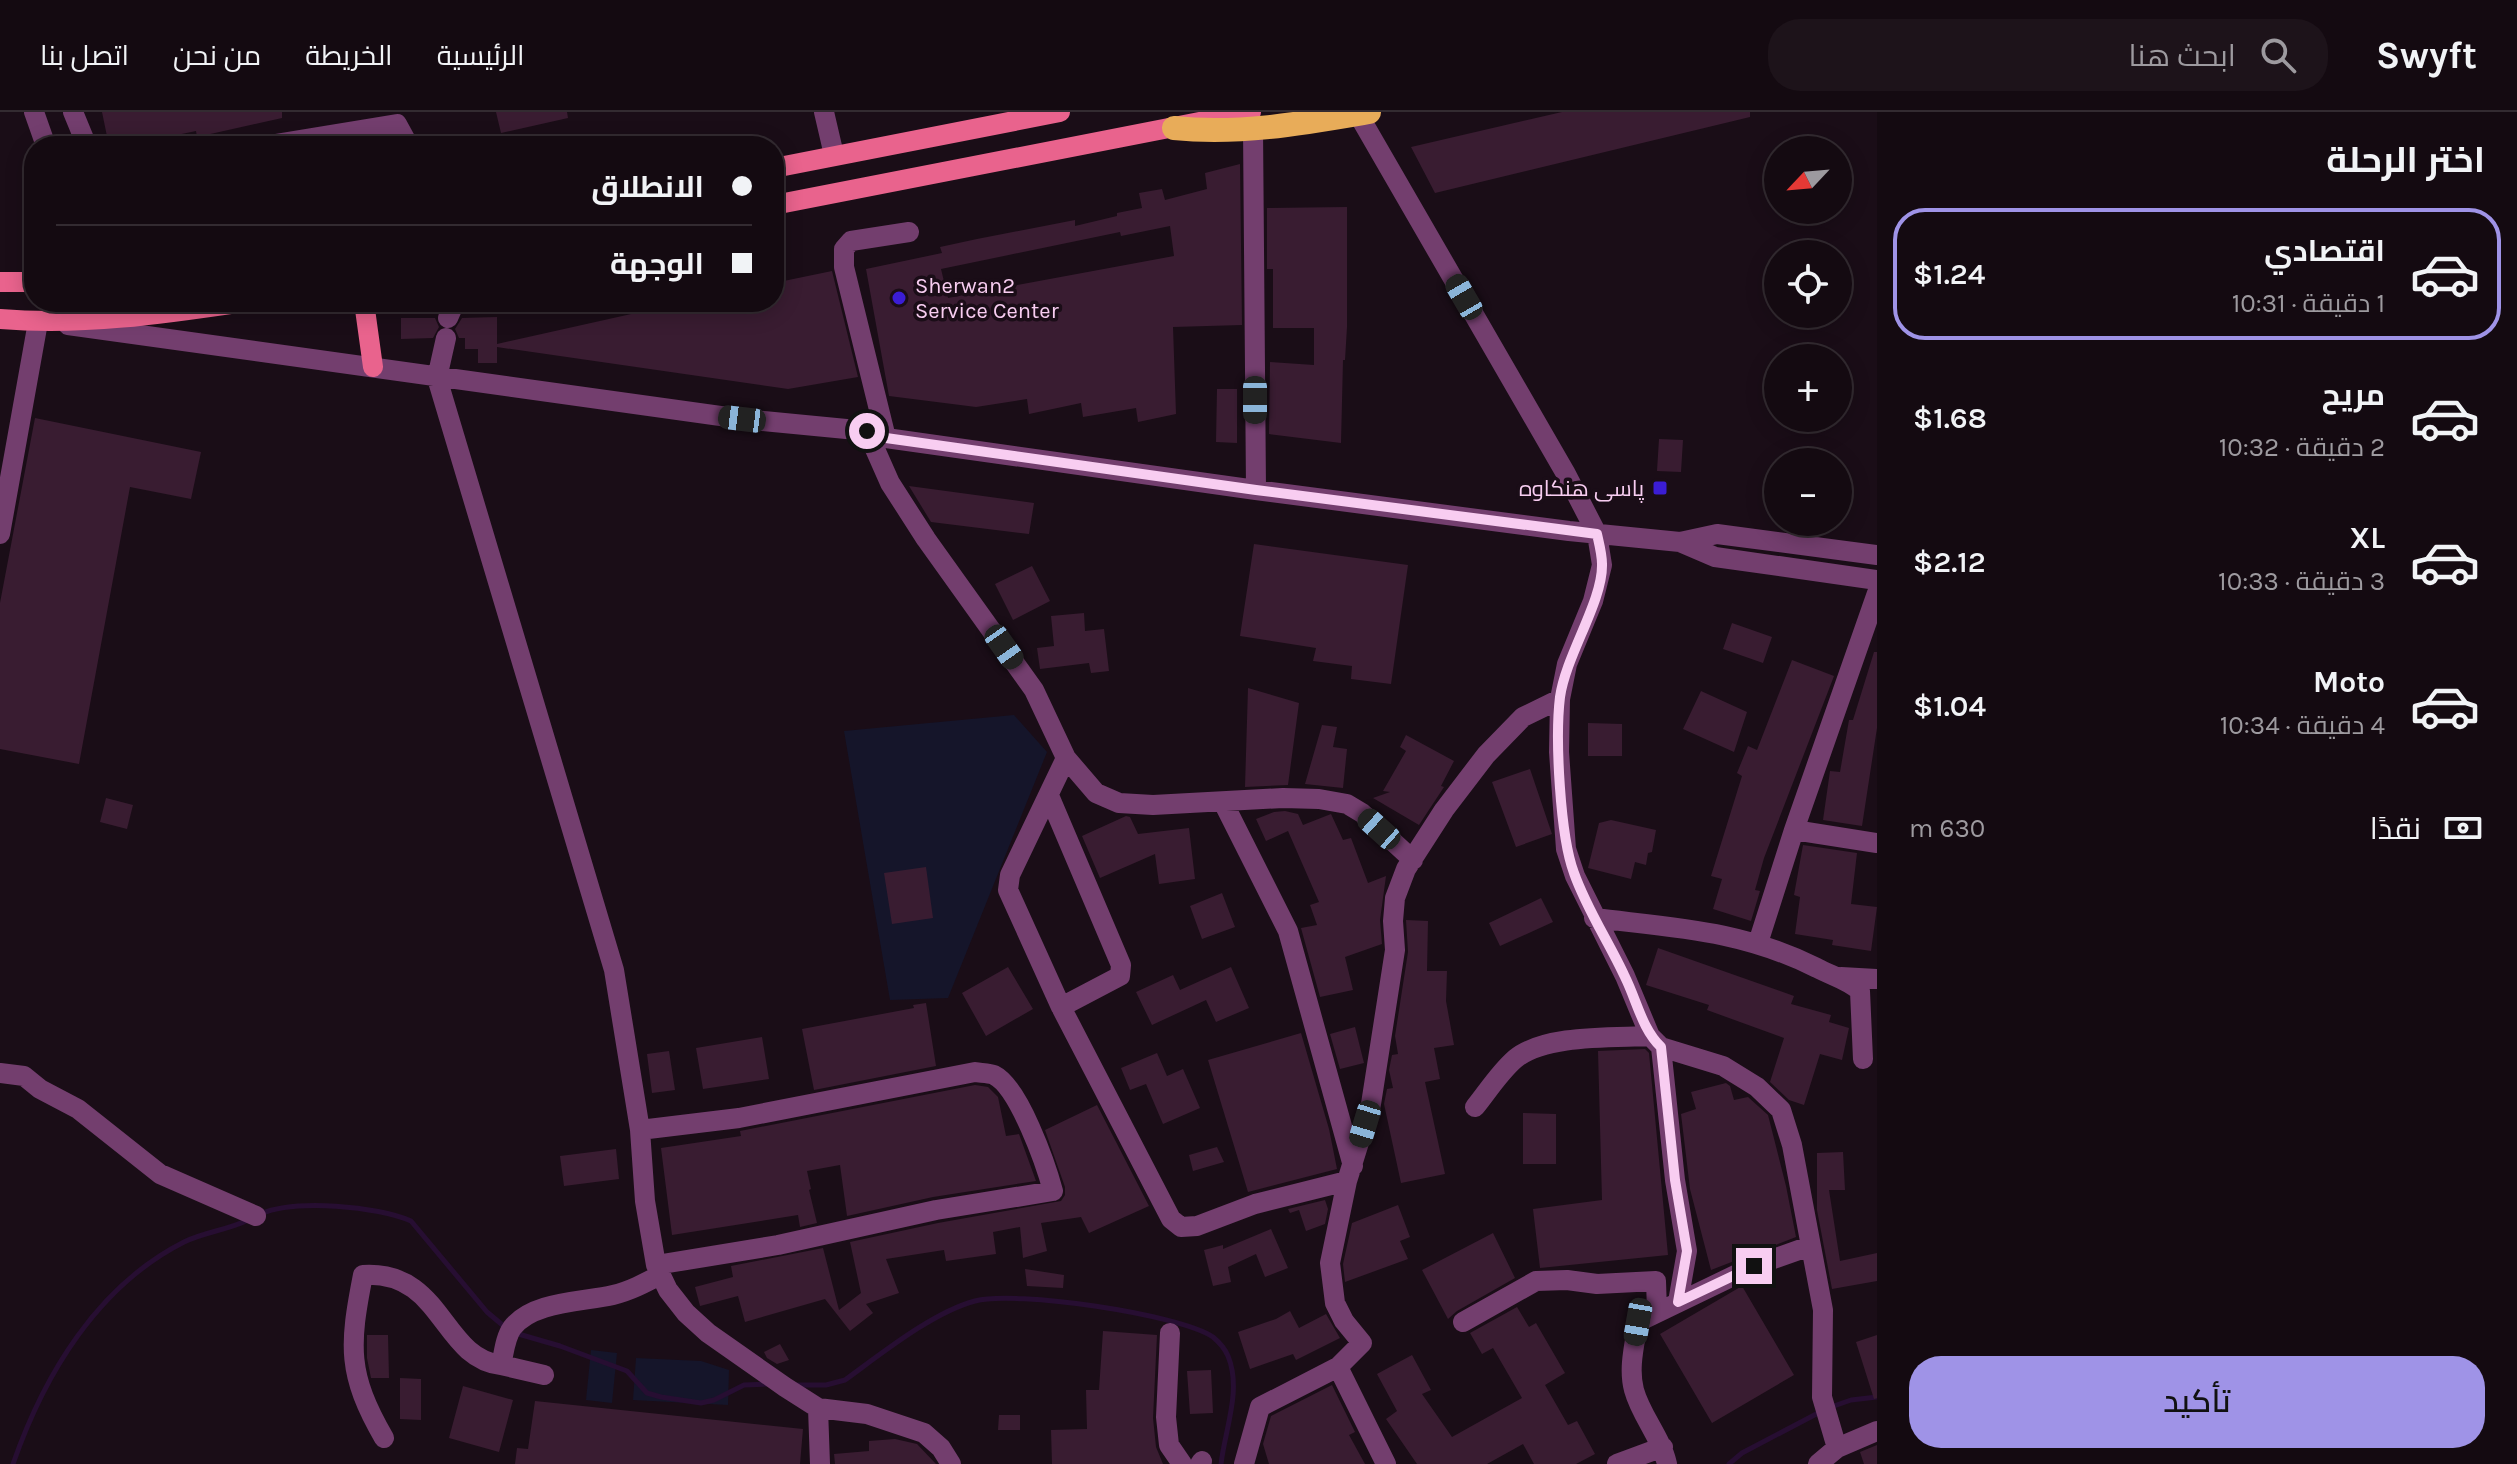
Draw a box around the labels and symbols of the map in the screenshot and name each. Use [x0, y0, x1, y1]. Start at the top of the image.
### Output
north arrow [1764, 136, 1852, 224]
car [1442, 270, 1486, 324]
place label: Sherwan2 Service Center [915, 273, 1059, 324]
marker: Sherwan2 Service Center [890, 289, 908, 307]
car [1243, 376, 1267, 424]
car [717, 404, 767, 434]
route start [849, 413, 885, 449]
place label: پاسی هنكاوه‌ [1519, 476, 1644, 503]
marker: پاسی هنكاوه‌ [1651, 479, 1669, 497]
car [980, 620, 1028, 674]
car [1353, 804, 1405, 854]
car [1347, 1098, 1383, 1150]
route end [1736, 1248, 1772, 1284]
car [1622, 1296, 1654, 1348]

